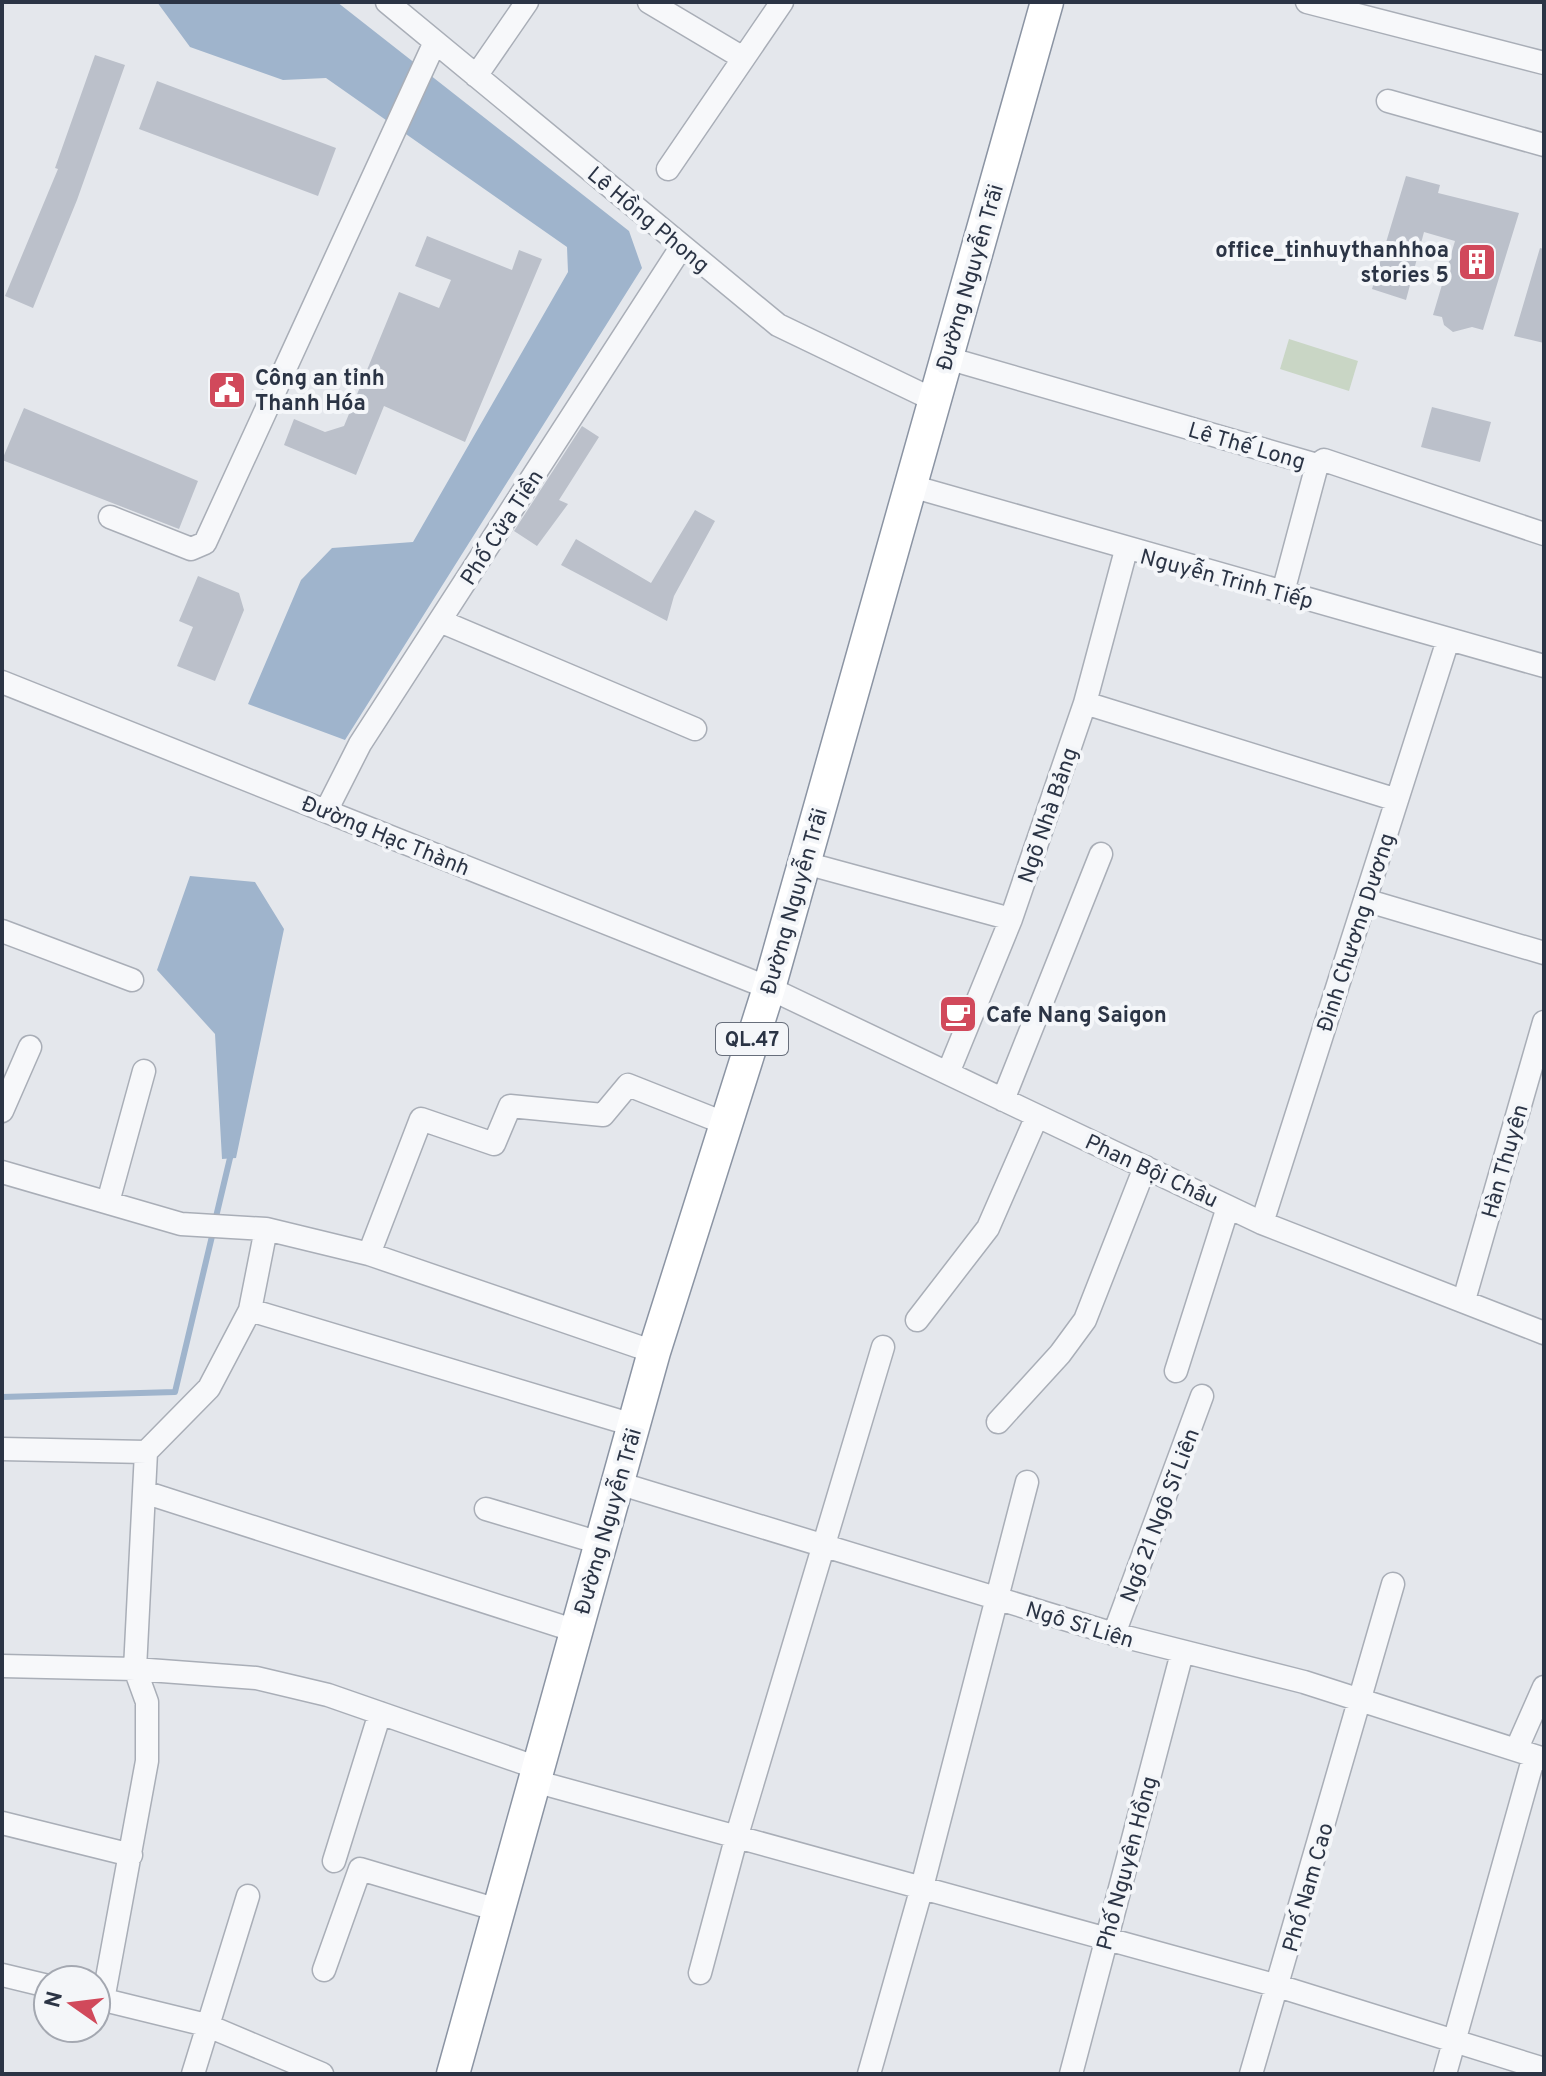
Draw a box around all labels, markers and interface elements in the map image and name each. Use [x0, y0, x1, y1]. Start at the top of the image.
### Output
street label: Lê Hồng Phong [581, 160, 715, 280]
street label: Đường Nguyễn Trãi [930, 181, 1011, 374]
place label: office_tinhuythanhhoa stories 5 [1215, 238, 1449, 290]
building icon: office_tinhuythanhhoa stories 5 [1456, 241, 1498, 283]
place label: Công an tỉnh Thanh Hóa [255, 366, 385, 418]
public building icon: Công an tỉnh Thanh Hóa [206, 369, 248, 411]
street label: Lê Thế Long [1185, 416, 1309, 477]
street label: Phố Cửa Tiền [454, 465, 550, 591]
street label: Nguyễn Trinh Tiếp [1137, 542, 1316, 617]
street label: Ngõ Nhà Bảng [1014, 744, 1085, 887]
street label: Đường Hạc Thành [297, 791, 473, 883]
street label: Đường Nguyễn Trãi [754, 805, 835, 998]
street label: Đinh Chương Dương [1313, 830, 1402, 1036]
cafe icon: Cafe Nang Saigon [937, 993, 979, 1035]
place label: Cafe Nang Saigon [986, 1003, 1167, 1030]
road number: QL.47 [716, 1023, 788, 1055]
street label: Hàn Thuyên [1477, 1102, 1536, 1222]
street label: Phan Bội Châu [1080, 1130, 1222, 1215]
street label: Đường Nguyễn Trãi [568, 1425, 649, 1618]
street label: Ngõ 21 Ngô Sĩ Liên [1116, 1425, 1207, 1607]
street label: Ngô Sĩ Liên [1022, 1597, 1137, 1656]
street label: Phố Nguyên Hồng [1090, 1773, 1165, 1954]
street label: Phố Nam Cao [1276, 1819, 1341, 1955]
north arrow [32, 1964, 112, 2044]
text: N [40, 1989, 70, 2011]

